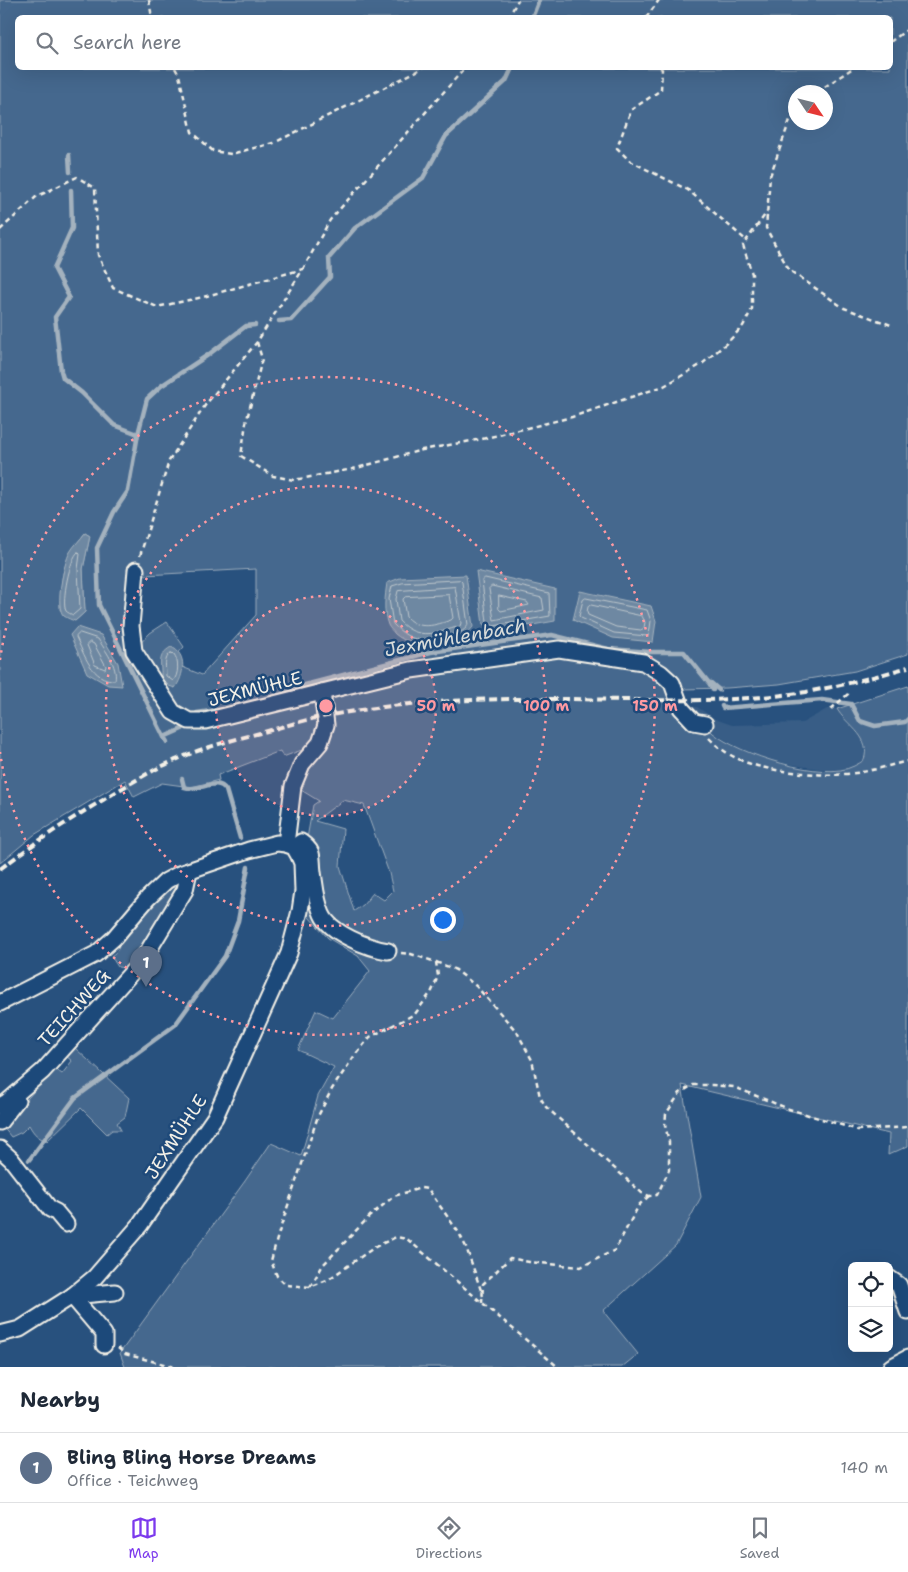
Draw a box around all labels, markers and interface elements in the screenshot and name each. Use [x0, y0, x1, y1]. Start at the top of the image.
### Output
search box [15, 15, 893, 70]
icon: search [33, 29, 61, 57]
text: Search here [73, 30, 182, 55]
north arrow [788, 85, 833, 130]
water label: Jexmühlenbach [382, 613, 528, 662]
street label: JEXMÜHLE [205, 666, 305, 712]
text: 50 m [417, 696, 456, 716]
text: 100 m [523, 696, 569, 716]
text: 150 m [632, 696, 678, 716]
centre of rings [317, 697, 335, 715]
your location [430, 907, 456, 933]
pin: 1 [130, 946, 162, 987]
street label: TEICHWEG [33, 964, 116, 1052]
street label: JEXMÜHLE [140, 1090, 212, 1184]
map controls [848, 1262, 893, 1352]
button: locate [848, 1262, 893, 1307]
button: layers [848, 1307, 893, 1352]
text: Nearby [20, 1386, 100, 1414]
text: Bling Bling Horse Dreams [67, 1445, 316, 1470]
text: 1 [32, 1457, 40, 1478]
text: 140 m [841, 1457, 888, 1478]
text: Office · Teichweg [67, 1470, 198, 1491]
tab: Map [129, 1514, 159, 1562]
tab: Directions [416, 1514, 482, 1562]
tab: Saved [740, 1514, 779, 1562]

